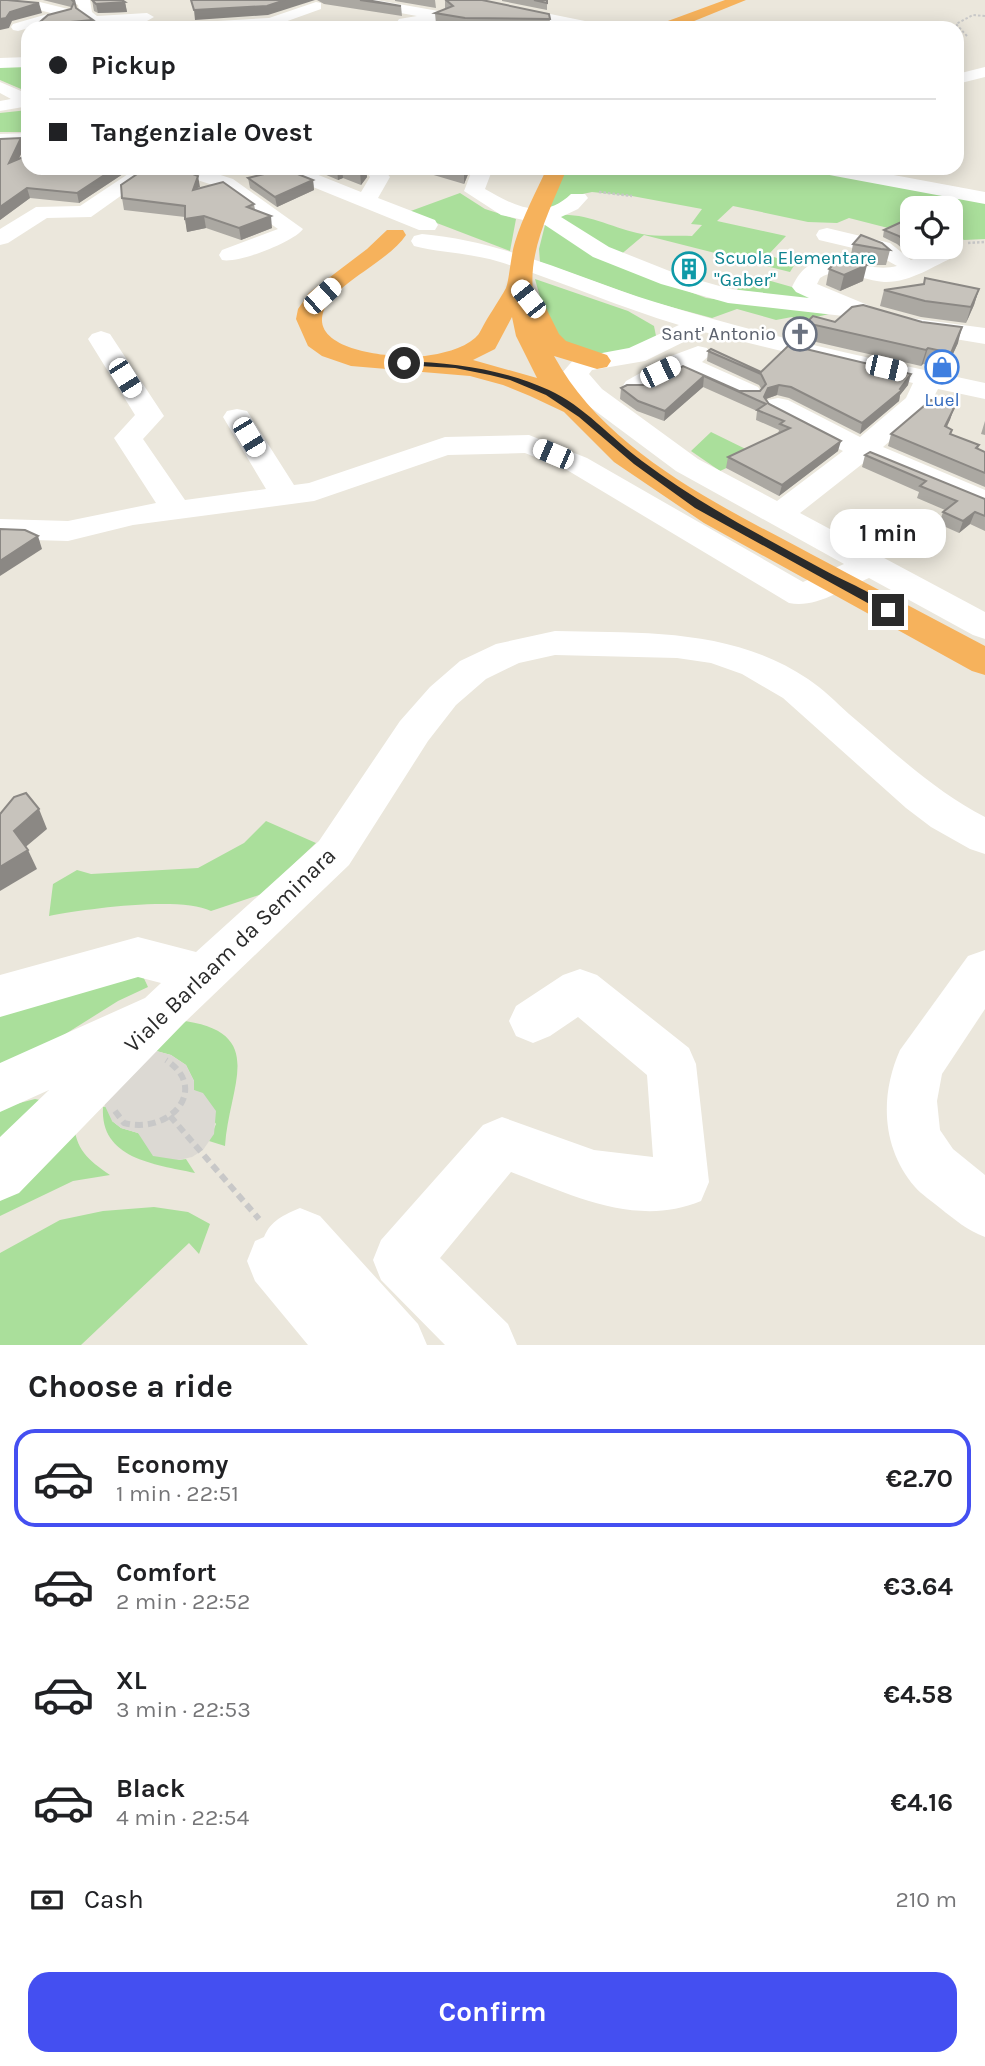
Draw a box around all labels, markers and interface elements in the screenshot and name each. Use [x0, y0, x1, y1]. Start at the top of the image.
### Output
text: Pickup [91, 50, 176, 81]
text: Tangenziale Ovest [91, 117, 313, 148]
map controls [900, 196, 963, 259]
button: locate [900, 196, 963, 259]
place label: Scuola Elementare "Gaber" [714, 247, 876, 291]
building icon: Scuola Elementare "Gaber" [670, 250, 708, 288]
car [300, 274, 345, 318]
car [507, 276, 550, 322]
church icon: Sant' Antonio [781, 315, 819, 353]
place label: Sant' Antonio [661, 323, 776, 345]
route start [388, 347, 420, 379]
shop icon: Luel [923, 348, 961, 386]
car [637, 353, 684, 391]
car [864, 353, 909, 383]
car [105, 355, 146, 401]
place label: Luel [924, 389, 960, 411]
car [230, 414, 269, 460]
car [530, 436, 577, 472]
callout: 1 min [830, 508, 946, 558]
text: 1 min [859, 520, 917, 547]
route end [872, 594, 904, 626]
street label: Viale Barlaam da Seminara [119, 842, 341, 1058]
text: Choose a ride [28, 1368, 233, 1405]
icon: car [32, 1447, 95, 1510]
text: Economy [116, 1449, 228, 1480]
text: €2.70 [886, 1463, 953, 1494]
text: 1 min · 22:51 [116, 1480, 239, 1507]
icon: car [32, 1555, 95, 1618]
text: Comfort [116, 1557, 217, 1588]
text: €3.64 [884, 1571, 953, 1602]
text: 2 min · 22:52 [116, 1588, 250, 1615]
icon: car [32, 1663, 95, 1726]
text: XL [116, 1665, 147, 1696]
text: €4.58 [884, 1679, 953, 1710]
text: 3 min · 22:53 [116, 1696, 251, 1723]
icon: car [32, 1771, 95, 1834]
text: Black [116, 1773, 185, 1804]
text: €4.16 [890, 1787, 953, 1818]
text: 4 min · 22:54 [116, 1804, 249, 1831]
icon: cash [28, 1881, 66, 1919]
text: Cash [84, 1884, 144, 1915]
text: 210 m [895, 1886, 957, 1913]
button: Confirm [28, 1972, 957, 2052]

